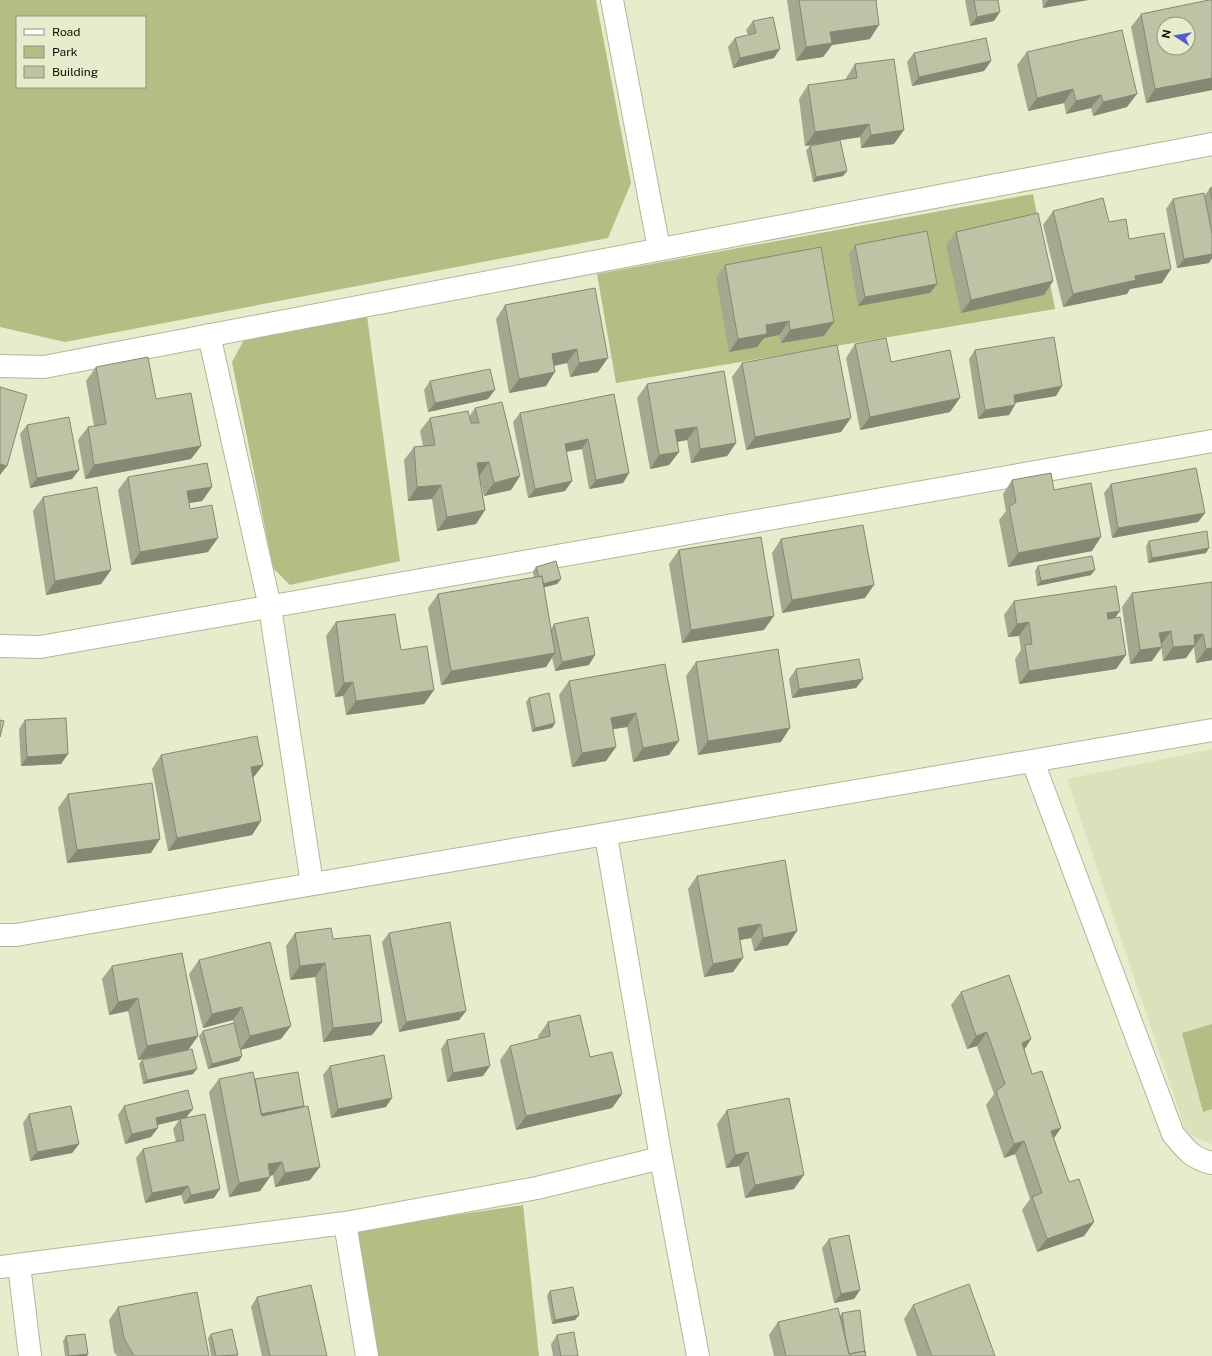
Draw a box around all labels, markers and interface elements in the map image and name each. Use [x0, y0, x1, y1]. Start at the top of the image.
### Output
legend [16, 16, 146, 88]
north arrow [1156, 16, 1196, 56]
text: Road [52, 25, 80, 39]
text: N [1159, 28, 1173, 39]
text: Park [52, 45, 78, 59]
text: Building [52, 65, 98, 79]

